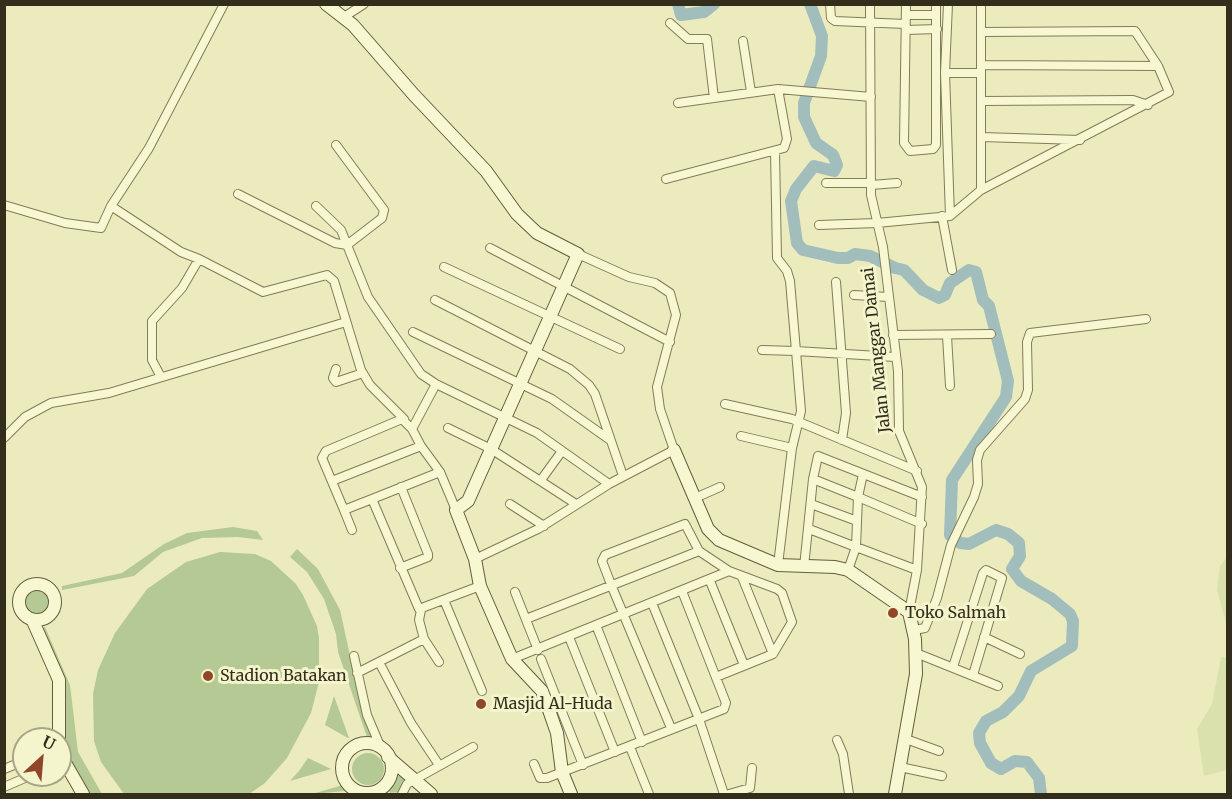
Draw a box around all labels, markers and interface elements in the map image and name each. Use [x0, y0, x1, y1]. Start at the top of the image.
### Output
street label: Jalan Manggar Damai [859, 266, 895, 434]
place label: Toko Salmah [905, 603, 1006, 623]
marker: Toko Salmah [886, 606, 900, 620]
place label: Stadion Batakan [220, 666, 347, 686]
marker: Stadion Batakan [201, 669, 215, 683]
place label: Masjid Al-Huda [493, 694, 613, 714]
marker: Masjid Al-Huda [474, 697, 488, 711]
north arrow [12, 727, 72, 787]
text: U [39, 731, 59, 754]

